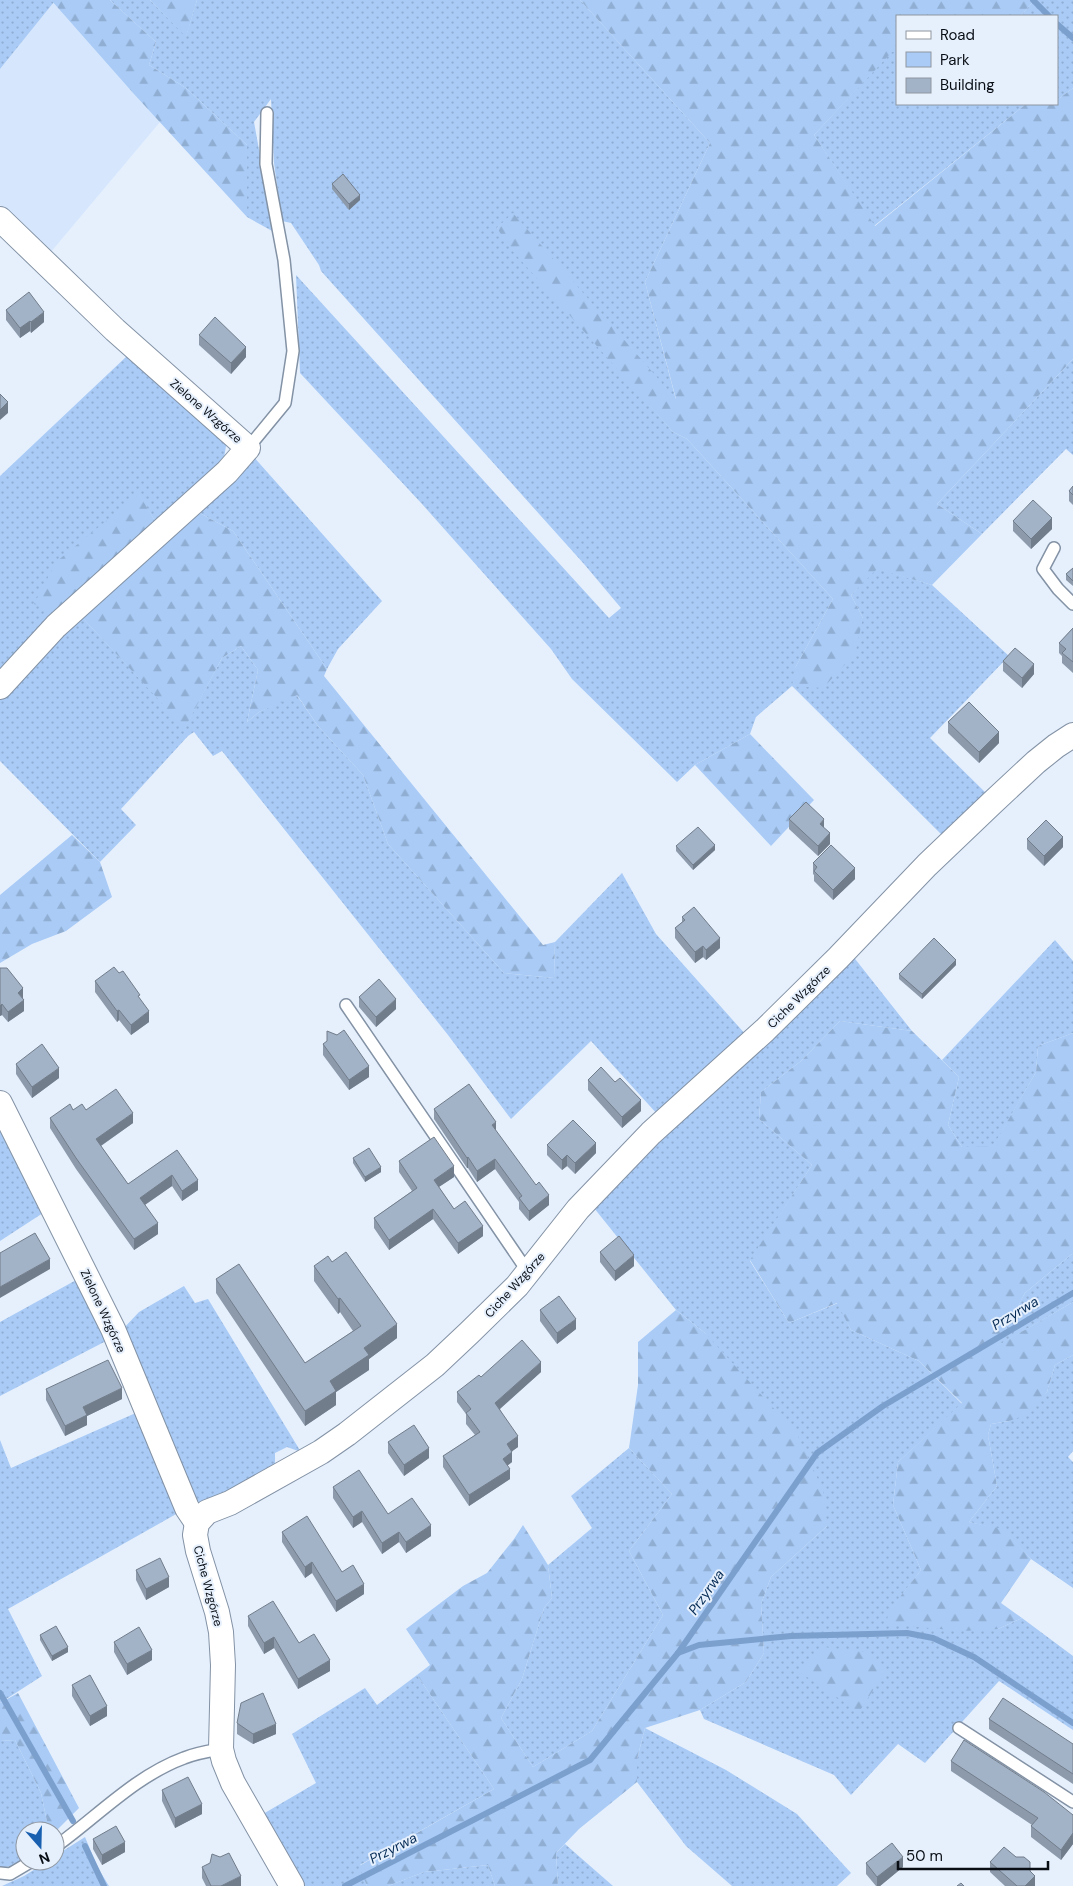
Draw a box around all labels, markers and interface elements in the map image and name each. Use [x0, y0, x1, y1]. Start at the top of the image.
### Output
legend [896, 15, 1058, 105]
text: Road [940, 25, 975, 45]
text: Park [940, 50, 970, 70]
text: Building [940, 75, 995, 95]
street label: Zielone Wzgórze [167, 375, 245, 447]
street label: Ciche Wzgórze [764, 962, 834, 1032]
street label: Ciche Wzgórze [481, 1249, 549, 1321]
street label: Zielone Wzgórze [77, 1267, 129, 1355]
water label: Przyrwa [988, 1292, 1042, 1334]
street label: Ciche Wzgórze [190, 1544, 226, 1628]
water label: Przyrwa [684, 1566, 728, 1618]
north arrow [15, 1821, 65, 1871]
water label: Przyrwa [366, 1828, 420, 1868]
scale bar [898, 1838, 1048, 1870]
text: 50 m [906, 1846, 943, 1866]
text: N [37, 1848, 52, 1868]

